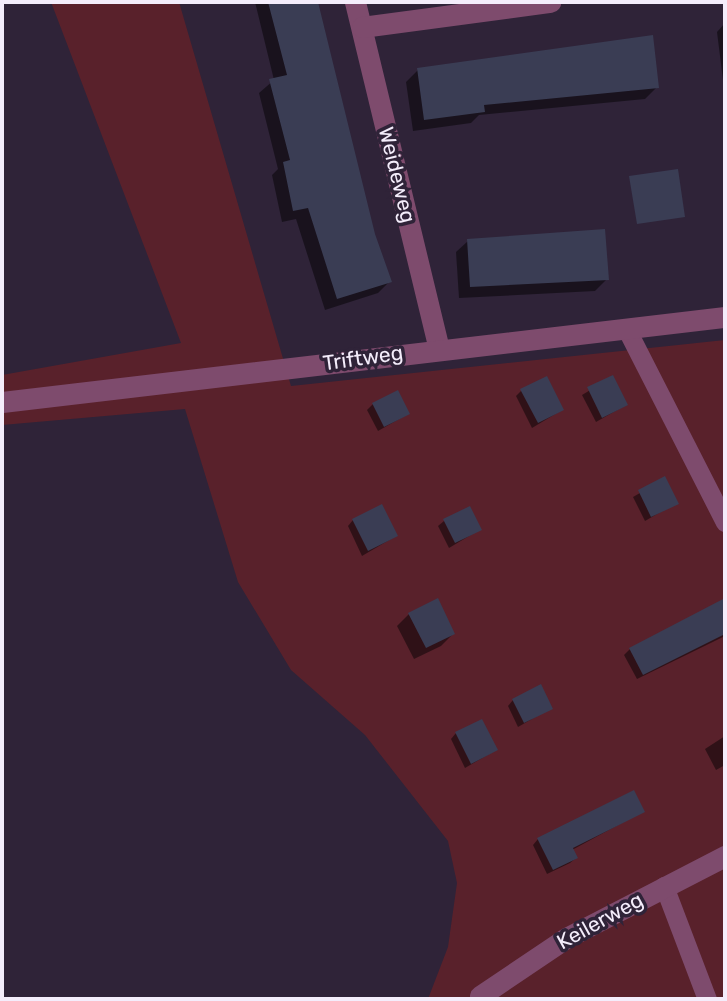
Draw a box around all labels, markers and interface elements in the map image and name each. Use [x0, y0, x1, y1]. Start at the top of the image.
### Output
street label: Weideweg [373, 124, 421, 226]
street label: Triftweg [321, 340, 405, 376]
street label: Keilerweg [553, 887, 647, 955]

